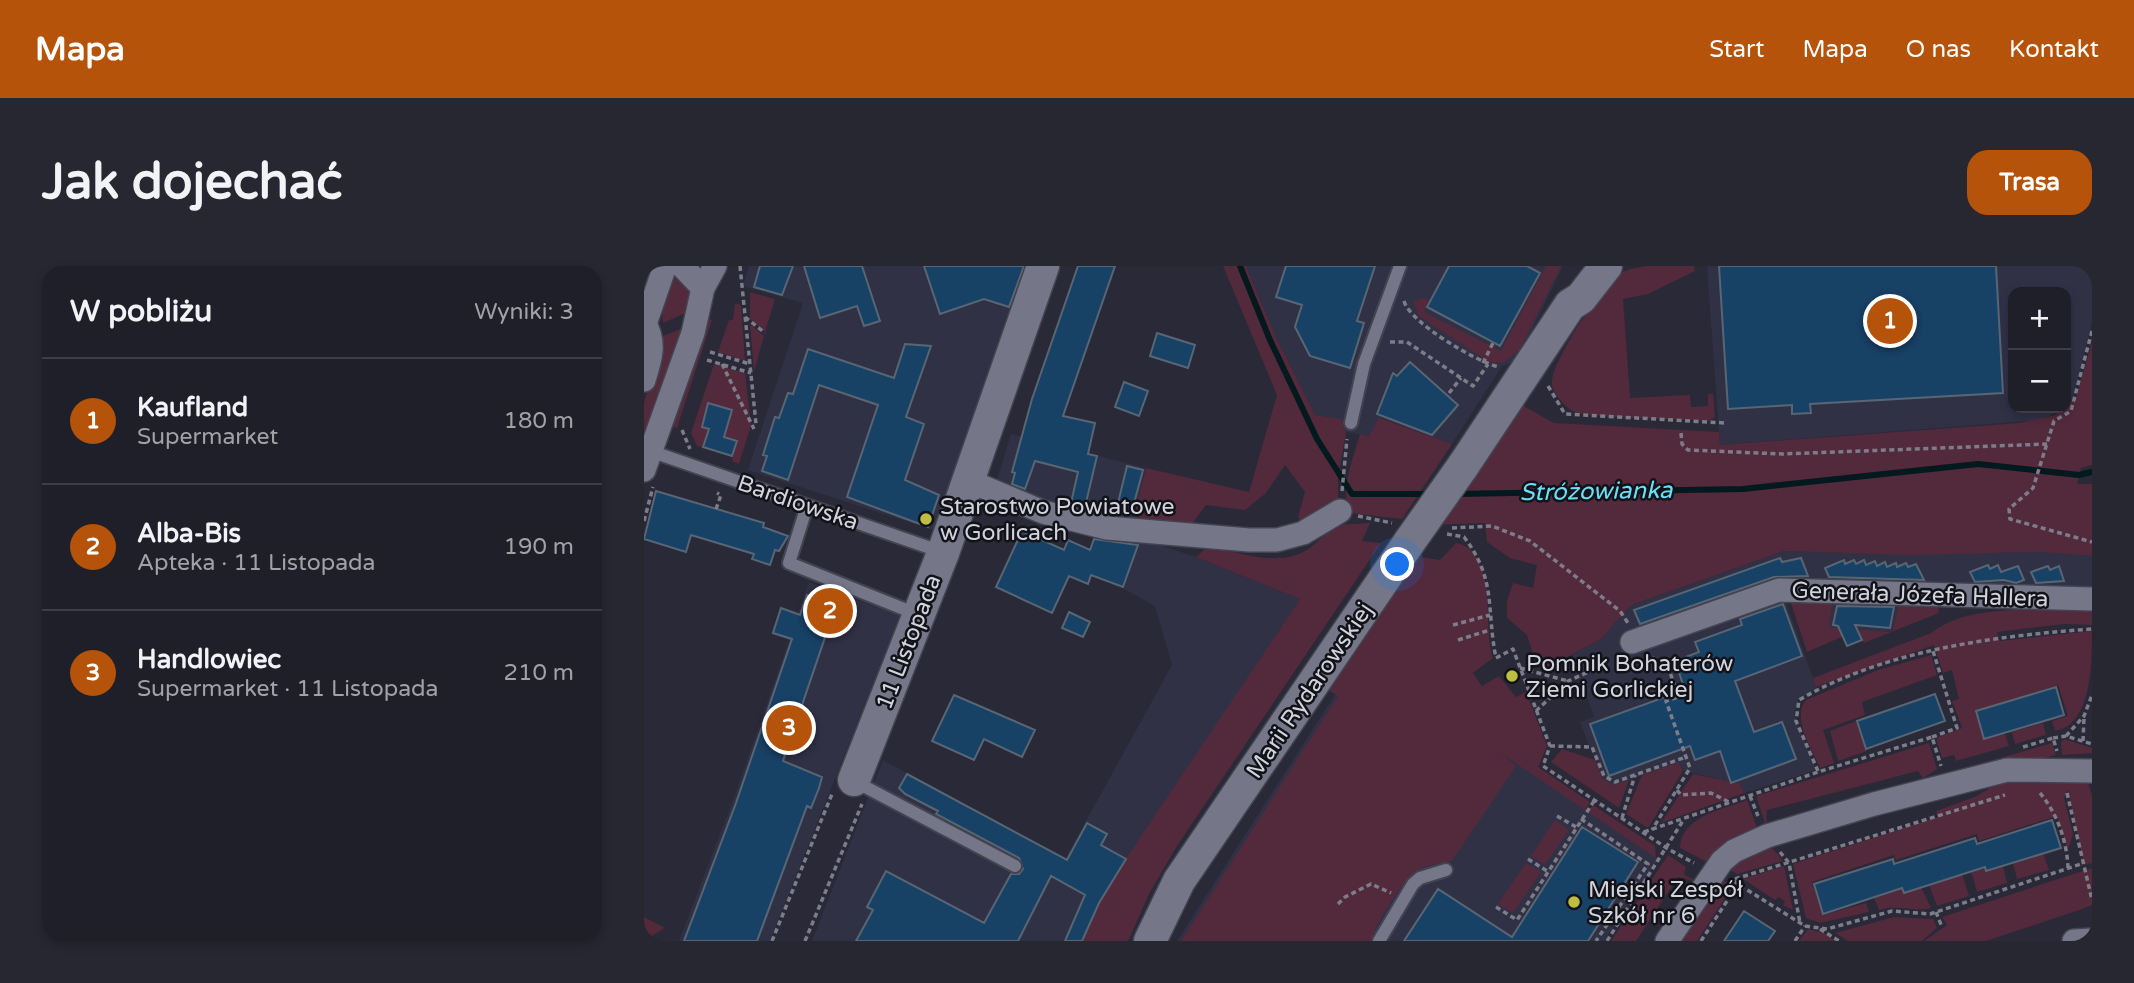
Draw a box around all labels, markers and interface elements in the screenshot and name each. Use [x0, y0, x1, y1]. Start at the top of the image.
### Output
text: Mapa [35, 30, 125, 69]
text: Start [1709, 35, 1764, 64]
text: Mapa [1802, 35, 1868, 64]
text: O nas [1906, 35, 1971, 64]
text: Kontakt [2009, 35, 2099, 64]
button: Trasa [1967, 150, 2092, 215]
text: Jak dojechać [42, 153, 342, 212]
map controls [2008, 287, 2071, 413]
button: + [2008, 287, 2071, 350]
text: W pobliżu [70, 293, 212, 330]
pin: 1 [1867, 295, 1913, 347]
text: Wyniki: 3 [474, 298, 574, 326]
button: − [2008, 350, 2071, 413]
text: Kaufland [137, 392, 248, 423]
text: 1 [86, 407, 100, 435]
text: 180 m [504, 407, 574, 435]
text: Supermarket [137, 423, 278, 451]
street label: Bardiowska [734, 469, 862, 537]
water label: Stróżowianka [1519, 476, 1673, 507]
place label: Starostwo Powiatowe w Gorlicach [940, 493, 1175, 547]
marker: Starostwo Powiatowe w Gorlicach [918, 511, 934, 527]
text: Alba-Bis [137, 518, 241, 549]
text: 2 [86, 533, 100, 561]
text: 190 m [504, 533, 574, 561]
your location [1380, 547, 1414, 581]
text: Apteka · 11 Listopada [137, 549, 376, 577]
street label: 11 Listopada [870, 571, 947, 714]
street label: Generała Józefa Hallera [1791, 577, 2049, 613]
pin: 2 [807, 585, 853, 637]
street label: Marii Rydarowskiej [1241, 597, 1379, 784]
text: Handlowiec [137, 644, 281, 675]
place label: Pomnik Bohaterów Ziemi Gorlickiej [1526, 650, 1733, 704]
text: 3 [86, 659, 100, 687]
text: 210 m [504, 659, 574, 687]
marker: Pomnik Bohaterów Ziemi Gorlickiej [1504, 668, 1520, 684]
text: Supermarket · 11 Listopada [137, 675, 439, 703]
pin: 3 [766, 702, 812, 754]
place label: Miejski Zespół Szkół nr 6 [1588, 876, 1743, 930]
marker: Miejski Zespół Szkół nr 6 [1566, 894, 1582, 910]

